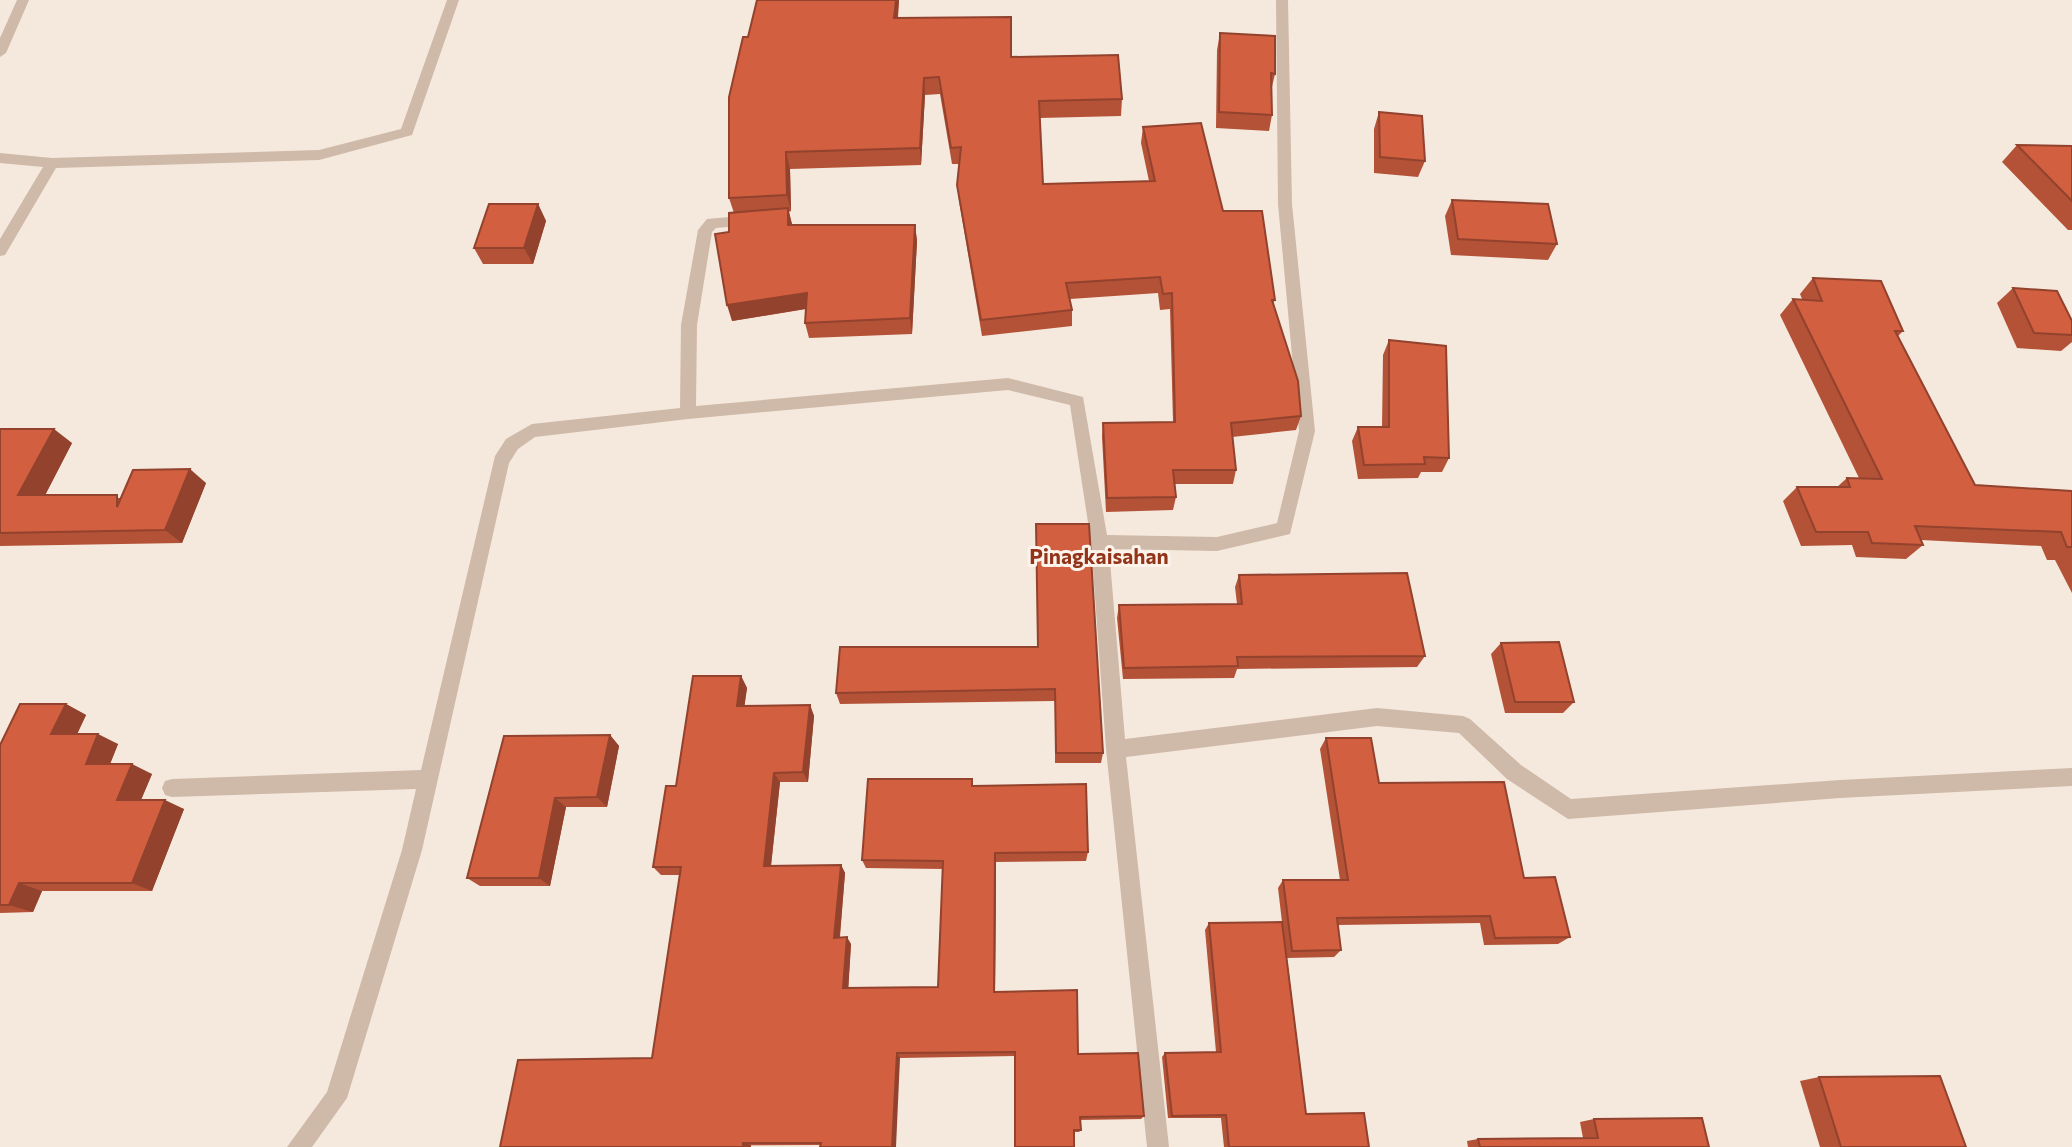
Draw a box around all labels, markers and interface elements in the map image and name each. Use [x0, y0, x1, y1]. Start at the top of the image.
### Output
district label: Pinagkaisahan [1029, 543, 1169, 568]

